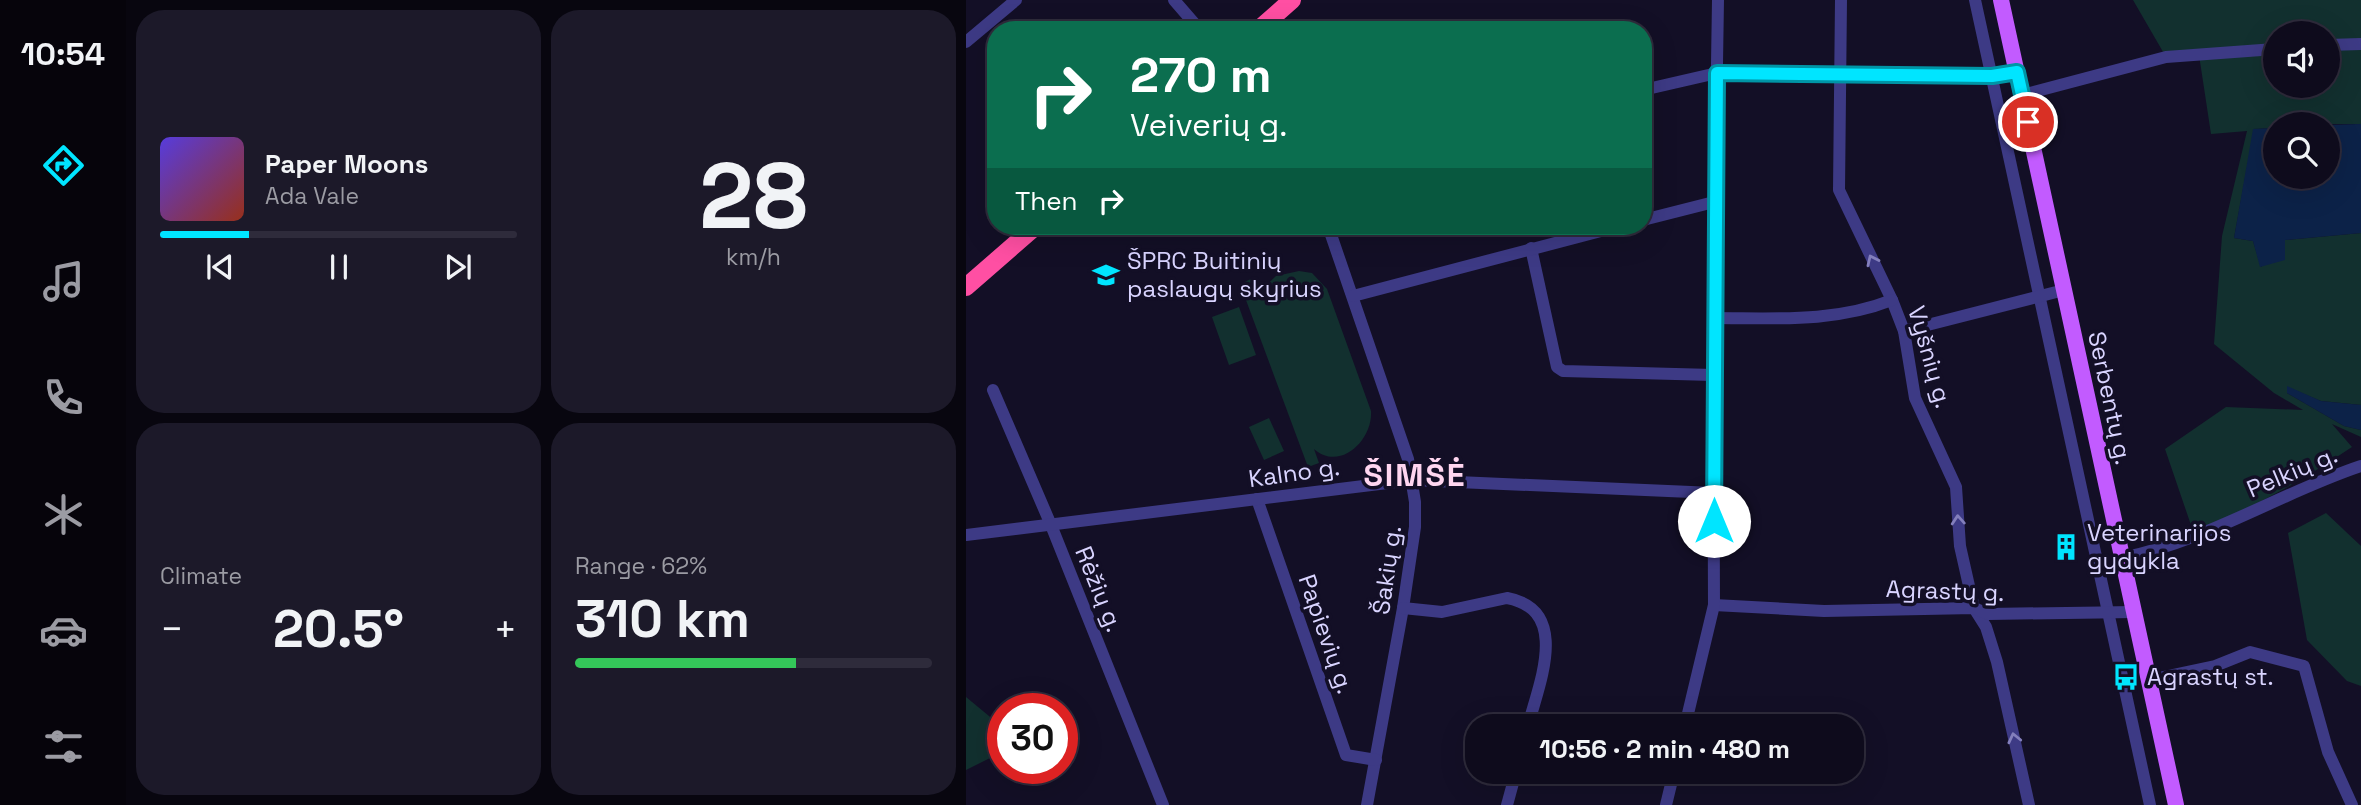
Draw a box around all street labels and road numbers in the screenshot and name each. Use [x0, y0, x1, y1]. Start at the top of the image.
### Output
street label: Vyšnių g. [1901, 302, 1960, 412]
street label: Serbentų g. [2081, 328, 2140, 467]
street label: Pelkių g. [2242, 439, 2342, 504]
street label: Kalno g. [1246, 451, 1341, 494]
street label: Šakių g. [1365, 523, 1408, 616]
street label: Rėžių g. [1068, 541, 1131, 636]
street label: Papievių g. [1292, 570, 1361, 698]
street label: Agrastų g. [1885, 573, 2005, 608]

